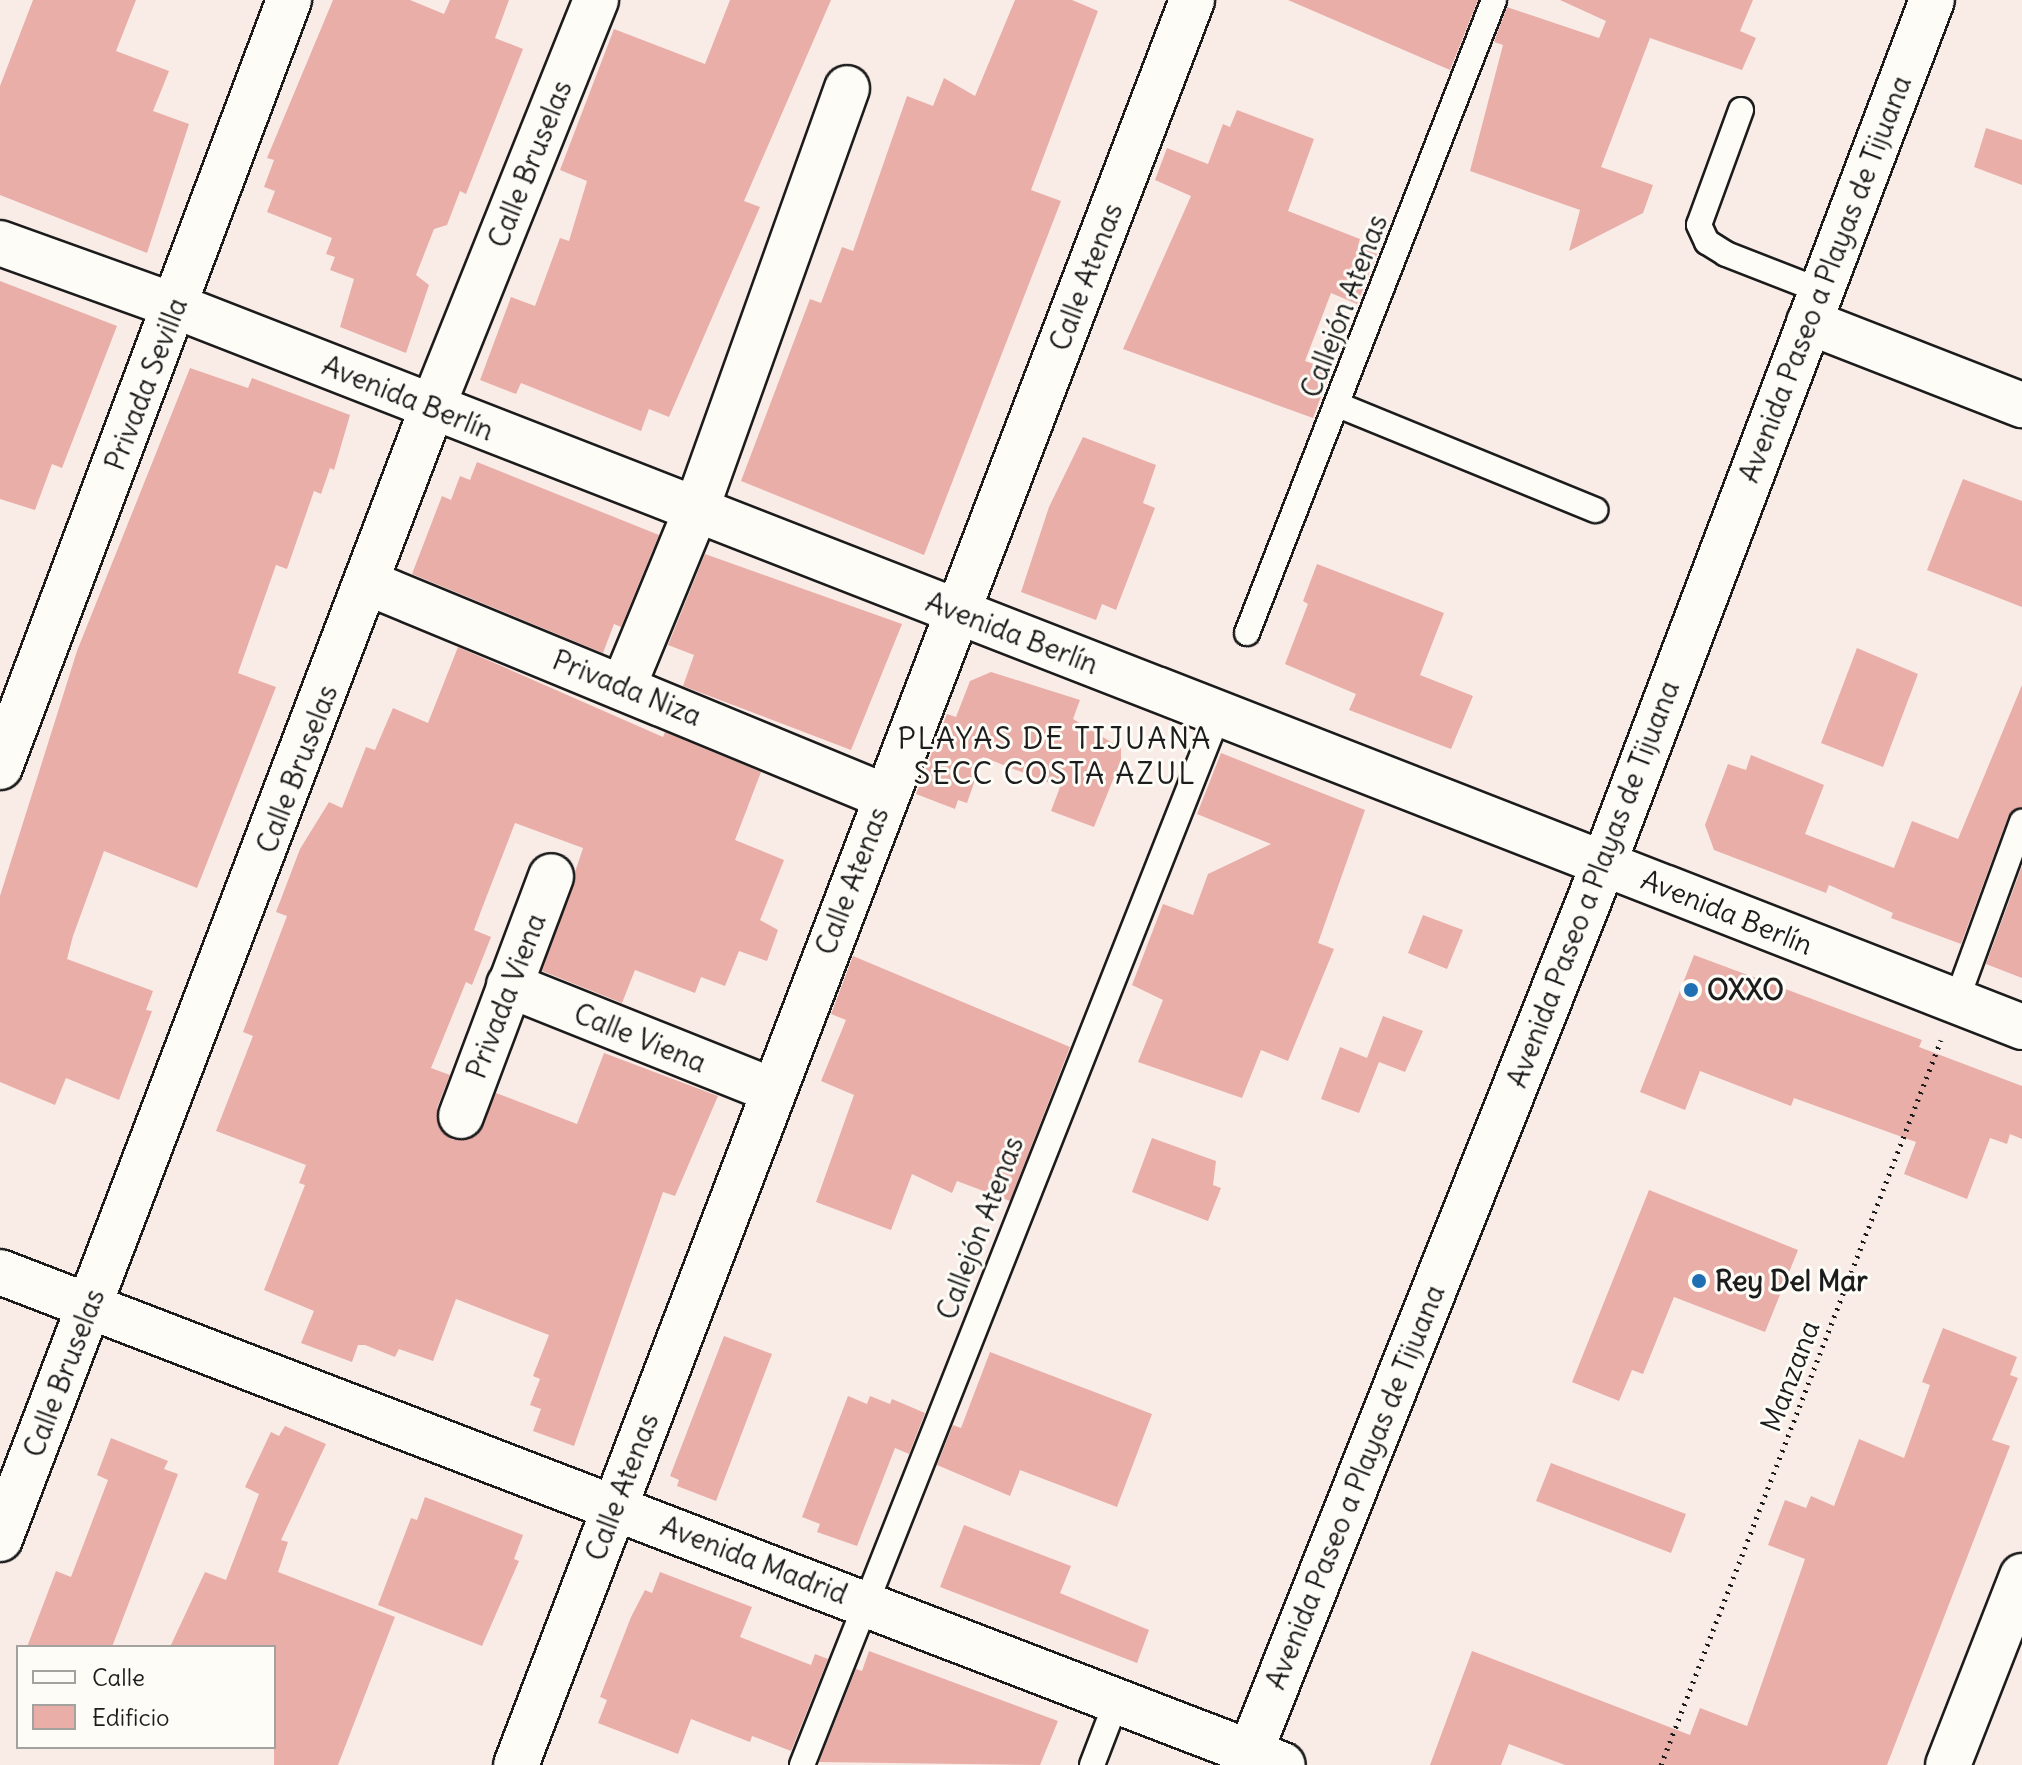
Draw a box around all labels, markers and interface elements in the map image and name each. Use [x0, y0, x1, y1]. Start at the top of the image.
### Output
street label: Avenida Paseo a Playas de Tijuana [1732, 71, 1918, 487]
street label: Calle Bruselas [481, 75, 579, 253]
street label: Calle Atenas [1042, 198, 1130, 356]
street label: Callejón Atenas [1294, 210, 1394, 402]
street label: Privada Sevilla [98, 293, 194, 475]
street label: Avenida Berlín [317, 348, 499, 448]
street label: Avenida Berlín [921, 585, 1103, 681]
street label: Privada Niza [548, 643, 706, 733]
street label: Avenida Paseo a Playas de Tijuana [1500, 676, 1686, 1092]
street label: Calle Bruselas [250, 680, 344, 858]
district label: PLAYAS DE TIJUANA SECC COSTA AZUL [897, 720, 1213, 790]
street label: Calle Atenas [808, 802, 896, 960]
street label: Avenida Berlín [1636, 862, 1818, 962]
street label: Privada Viena [459, 909, 553, 1083]
place label: OXXO [1707, 973, 1784, 1007]
marker: OXXO [1682, 981, 1700, 999]
street label: Calle Viena [569, 996, 711, 1080]
street label: Callejón Atenas [930, 1132, 1030, 1324]
place label: Rey Del Mar [1715, 1264, 1868, 1298]
marker: Rey Del Mar [1690, 1272, 1708, 1290]
street label: Avenida Paseo a Playas de Tijuana [1258, 1280, 1452, 1694]
street label: Calle Bruselas [17, 1284, 111, 1462]
street label: Manzana [1754, 1316, 1826, 1436]
street label: Calle Atenas [578, 1408, 666, 1566]
street label: Avenida Madrid [656, 1509, 852, 1611]
legend [16, 1645, 276, 1749]
text: Calle [92, 1662, 145, 1692]
text: Edificio [92, 1702, 170, 1732]

